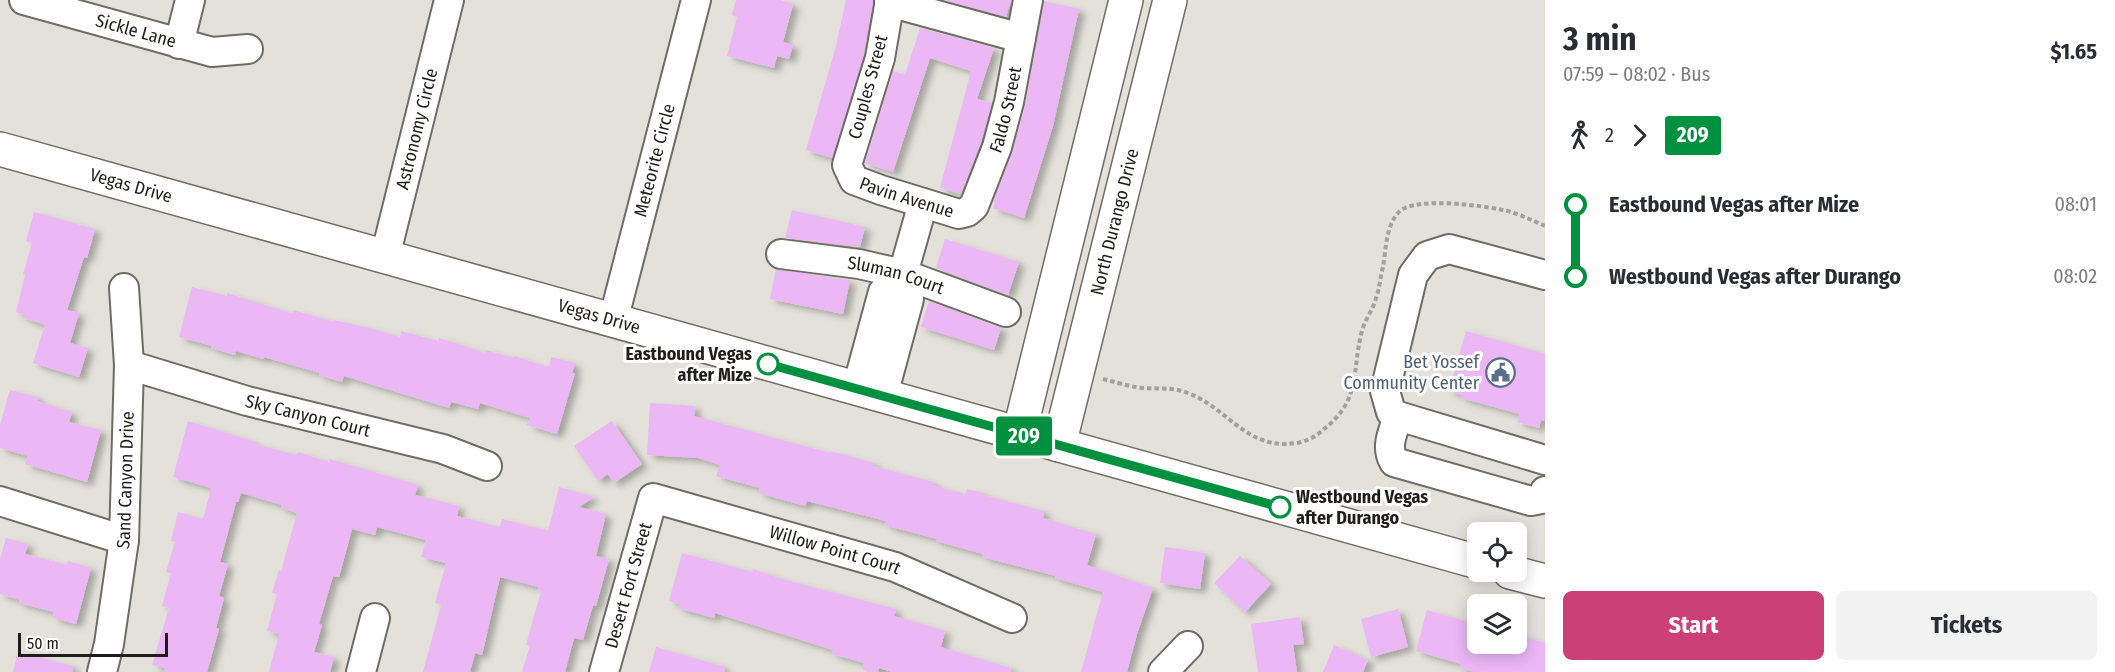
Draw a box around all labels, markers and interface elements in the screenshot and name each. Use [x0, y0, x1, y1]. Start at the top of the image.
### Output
street label: Sickle Lane [93, 9, 179, 53]
text: 3 min [1563, 19, 1637, 59]
street label: Couples Street [844, 32, 892, 142]
text: $1.65 [2051, 38, 2097, 65]
text: 07:59 – 08:02 · Bus [1563, 62, 1710, 86]
street label: Faldo Street [985, 65, 1026, 156]
street label: Astronomy Circle [391, 66, 443, 192]
street label: Meteorite Circle [629, 101, 680, 219]
icon: walk [1563, 119, 1596, 152]
icon: forward [1623, 119, 1656, 152]
text: 209 [1677, 122, 1709, 148]
text: 2 [1605, 123, 1614, 147]
street label: North Durango Drive [1086, 146, 1144, 297]
street label: Vegas Drive [87, 164, 175, 208]
street label: Pavin Avenue [857, 172, 957, 223]
text: Eastbound Vegas after Mize [1609, 191, 1859, 218]
text: 08:01 [2055, 192, 2097, 216]
street label: Sluman Court [846, 252, 947, 299]
text: Westbound Vegas after Durango [1609, 263, 1901, 290]
text: 08:02 [2053, 264, 2097, 288]
street label: Vegas Drive [555, 294, 643, 338]
place label: Eastbound Vegas after Mize [625, 343, 752, 386]
place label: Bet Yossef Community Center [1344, 351, 1480, 394]
marker: Eastbound Vegas after Mize [757, 353, 779, 375]
public building icon: Bet Yossef Community Center [1484, 356, 1516, 388]
street label: Sky Canyon Court [243, 390, 373, 442]
street label: Sand Canyon Drive [112, 411, 139, 550]
line badge: 209 [990, 416, 1058, 456]
text: 209 [1008, 423, 1040, 449]
place label: Westbound Vegas after Durango [1296, 486, 1428, 529]
marker: Westbound Vegas after Durango [1269, 496, 1291, 518]
street label: Desert Fort Street [600, 520, 657, 651]
street label: Willow Point Court [767, 521, 904, 579]
map controls [1467, 522, 1527, 654]
button: locate [1467, 522, 1527, 582]
button: Start [1563, 591, 1824, 660]
button: Tickets [1836, 591, 2097, 660]
button: layers [1467, 594, 1527, 654]
scale bar [18, 630, 168, 658]
text: 50 m [27, 634, 59, 653]

